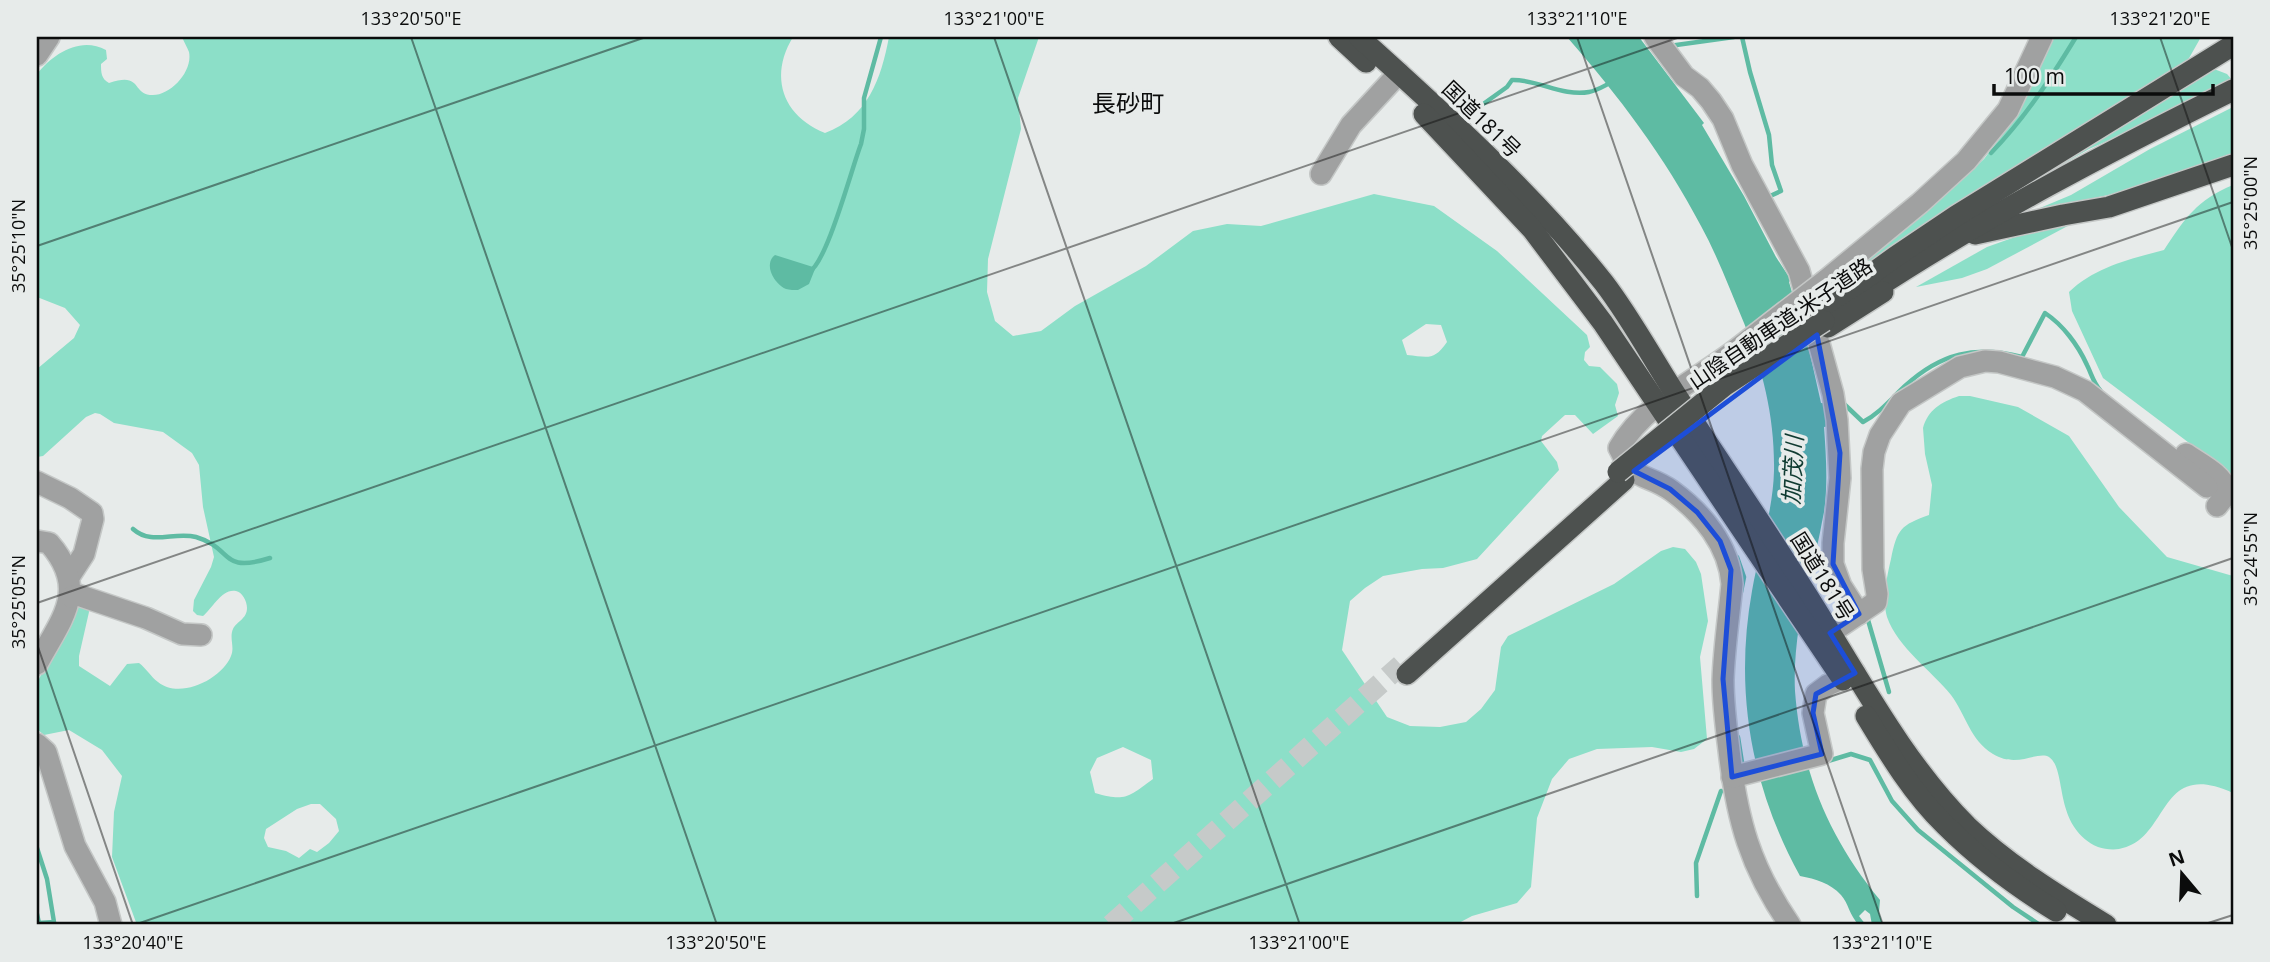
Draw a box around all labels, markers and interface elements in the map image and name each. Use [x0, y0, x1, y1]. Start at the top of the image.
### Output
text: 133°20'50"E [361, 6, 461, 30]
text: 133°21'00"E [944, 6, 1044, 30]
text: 133°21'10"E [1527, 6, 1627, 30]
text: 133°21'20"E [2110, 6, 2210, 30]
scale bar [1994, 52, 2212, 96]
text: 100 m [2004, 62, 2065, 90]
street label: 国道181号 [1437, 75, 1527, 163]
district label: 長砂町 [1092, 86, 1164, 119]
text: 35°25'00"N [2238, 156, 2262, 250]
text: 35°25'10"N [6, 199, 30, 293]
street label: 山陰自動車道;米子道路 [1683, 251, 1877, 395]
water label: 加茂川 [1774, 432, 1810, 505]
text: 35°24'55"N [2238, 512, 2262, 606]
street label: 国道181号 [1785, 527, 1861, 625]
text: 35°25'05"N [6, 555, 30, 649]
north arrow [2148, 839, 2218, 909]
text: N [2165, 843, 2188, 873]
text: 133°20'40"E [83, 930, 183, 954]
text: 133°20'50"E [666, 930, 766, 954]
text: 133°21'00"E [1249, 930, 1349, 954]
text: 133°21'10"E [1832, 930, 1932, 954]

